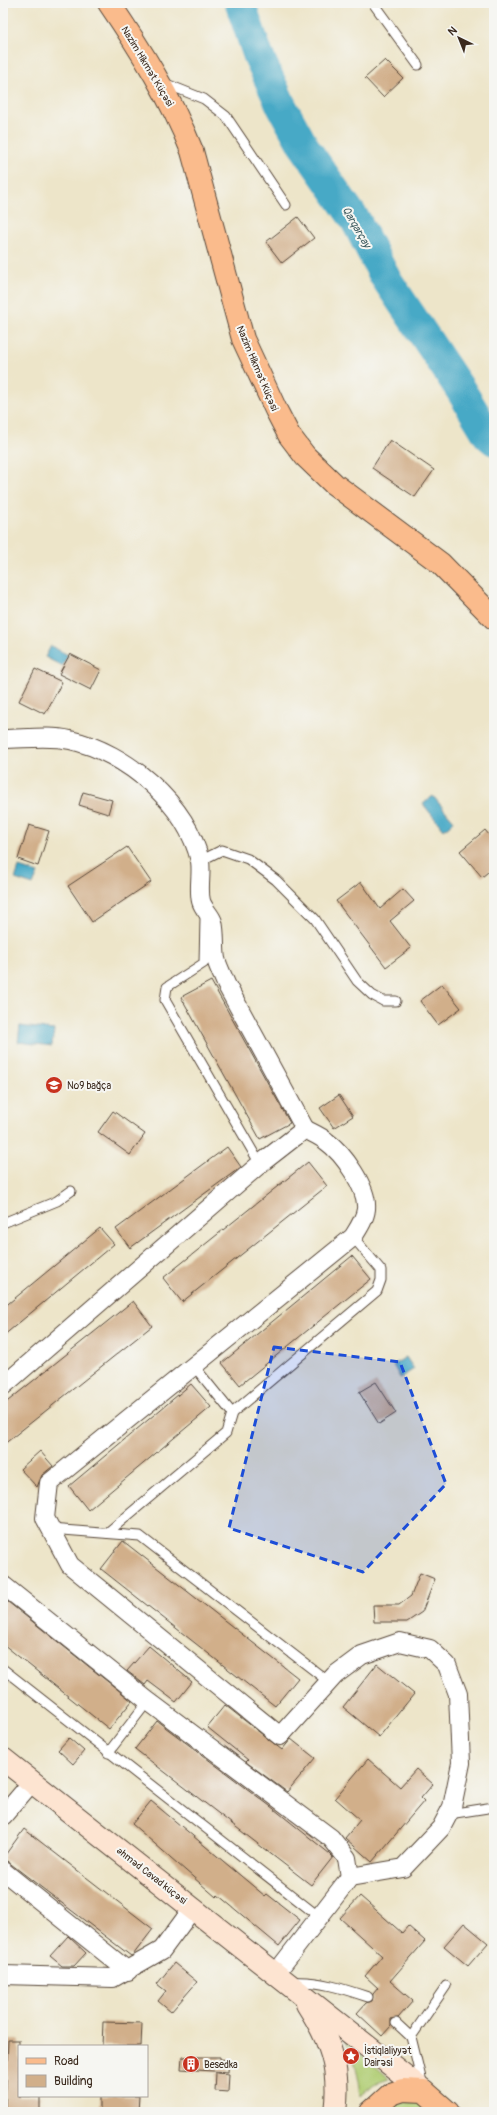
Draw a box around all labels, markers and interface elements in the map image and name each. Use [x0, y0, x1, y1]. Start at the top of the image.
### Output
north arrow [439, 18, 479, 58]
text: N [445, 23, 460, 38]
street label: Nazim Hikmət Küçəsi [119, 24, 176, 109]
water label: Qarqarçay [340, 204, 374, 251]
street label: Nazim Hikmət Küçəsi [234, 324, 281, 413]
school or university icon: №9 bağça [44, 1075, 64, 1095]
place label: №9 bağça [67, 1080, 111, 1092]
street label: Əhməd Cavad küçəsi [114, 1845, 189, 1907]
place label: İstiqlaliyyət Dairəsi [364, 2044, 412, 2069]
legend [18, 2045, 148, 2097]
place icon: İstiqlaliyyət Dairəsi [341, 2046, 361, 2066]
text: Road [54, 2054, 79, 2069]
building icon: Besedka [181, 2054, 201, 2074]
place label: Besedka [204, 2059, 238, 2071]
text: Building [54, 2074, 93, 2089]

